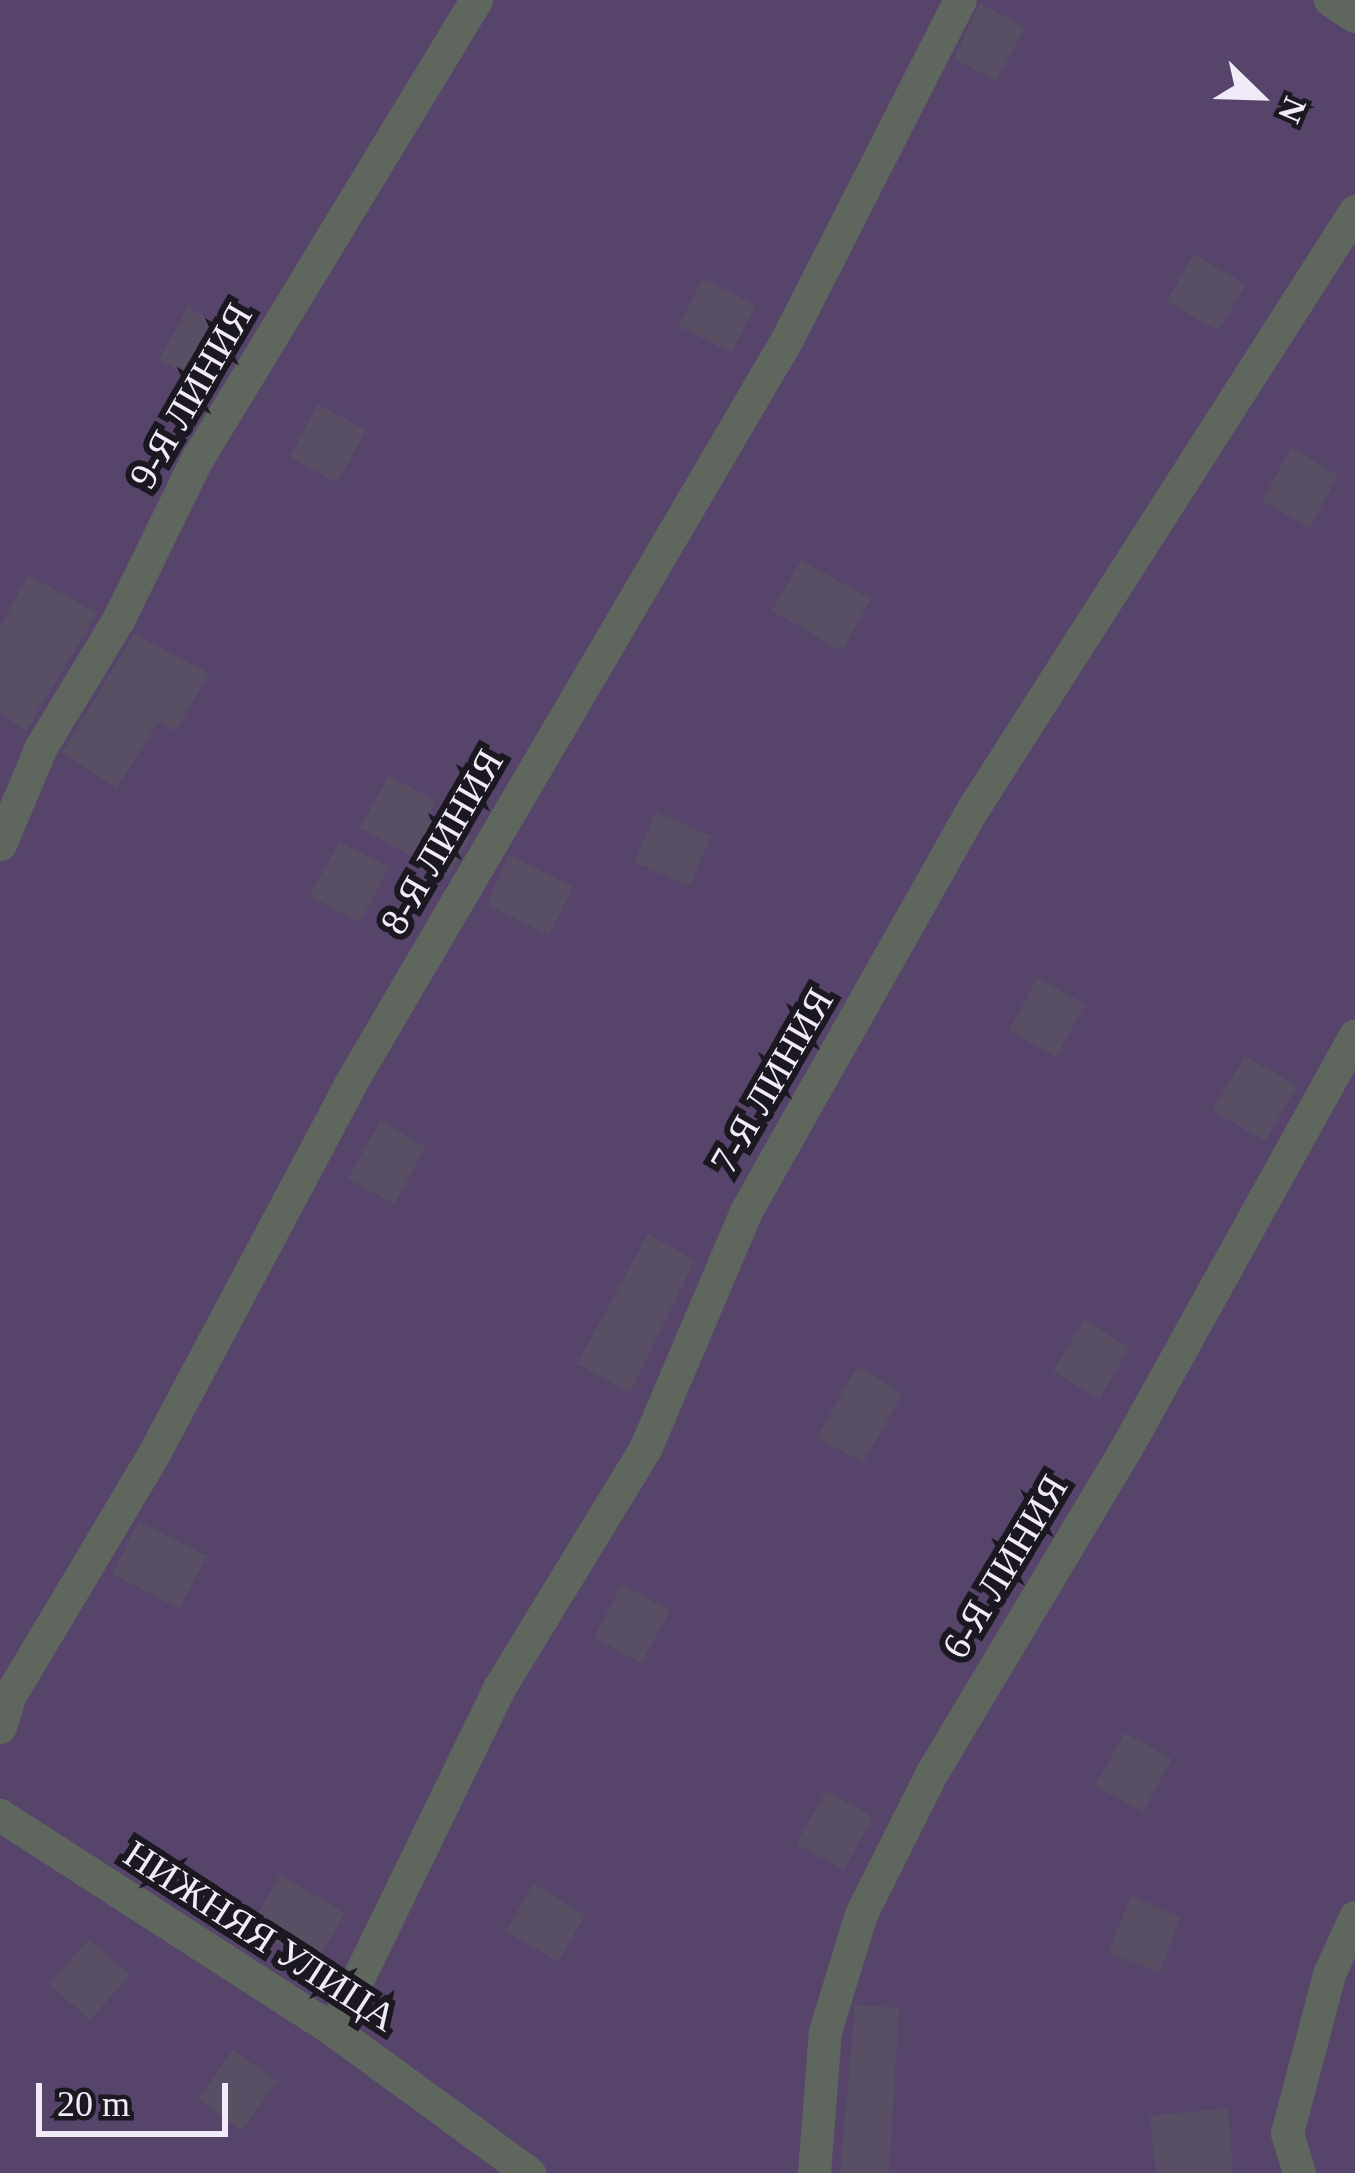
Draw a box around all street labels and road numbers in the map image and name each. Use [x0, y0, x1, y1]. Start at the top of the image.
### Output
street label: 9-Я ЛИНИЯ [119, 295, 263, 497]
street label: 8-Я ЛИНИЯ [370, 741, 514, 943]
street label: 7-Я ЛИНИЯ [700, 980, 844, 1182]
street label: 6-Я ЛИНИЯ [932, 1467, 1078, 1667]
street label: НИЖНЯЯ УЛИЦА [115, 1830, 405, 2042]

